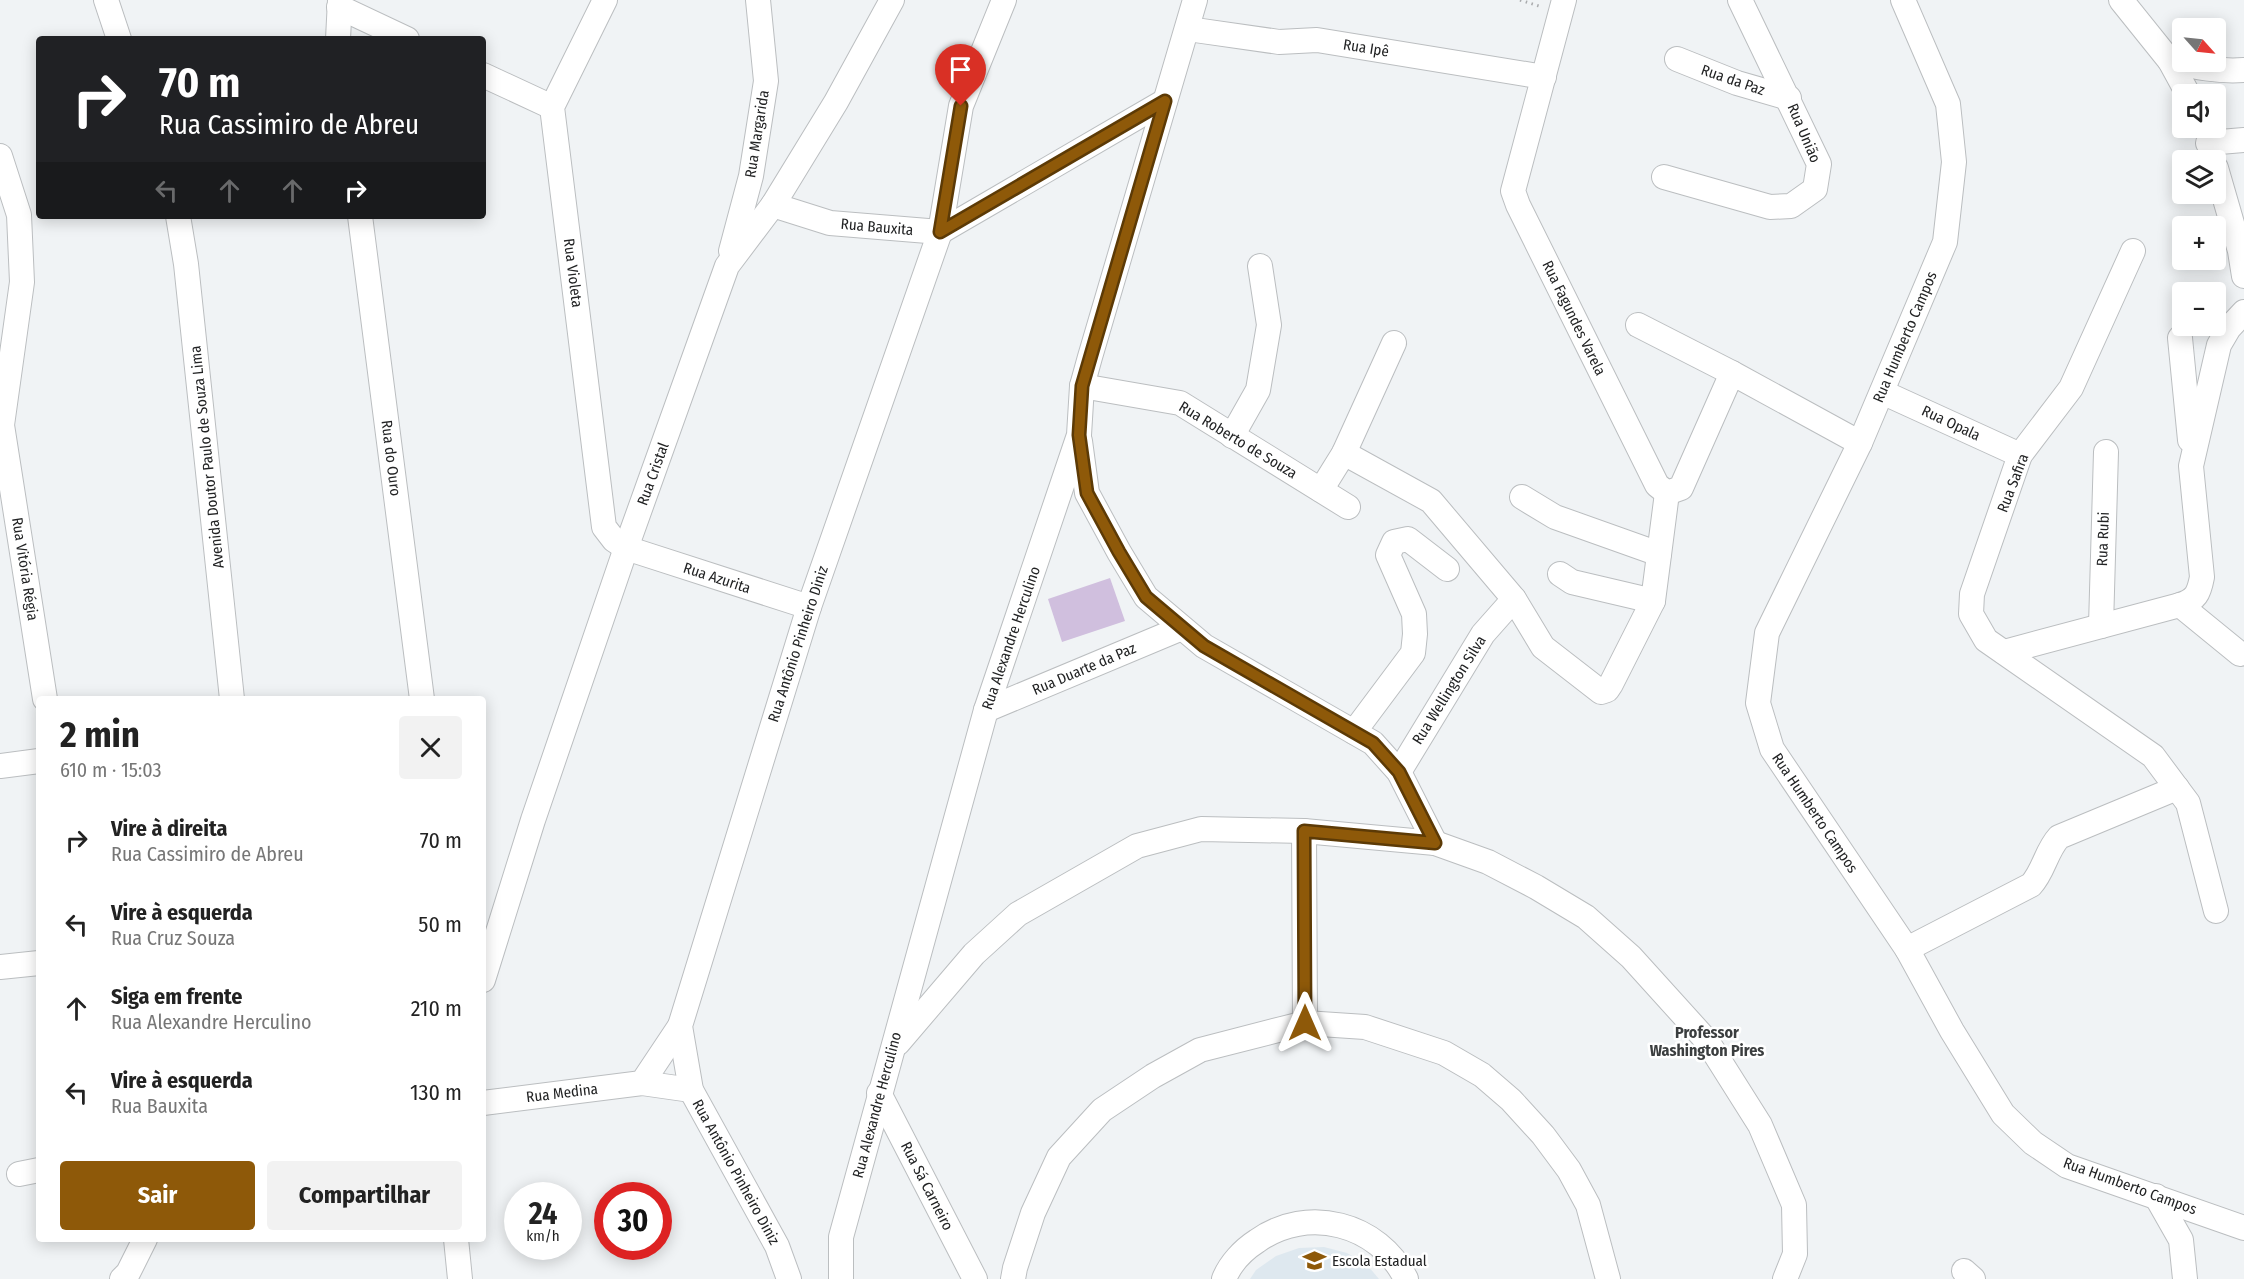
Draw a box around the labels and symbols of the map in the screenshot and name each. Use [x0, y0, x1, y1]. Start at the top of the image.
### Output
north arrow [2172, 18, 2226, 72]
street label: Rua Ipê [1342, 35, 1390, 61]
pin [935, 44, 986, 106]
street label: Rua da Paz [1699, 61, 1767, 99]
street label: Rua Margarida [741, 89, 773, 179]
street label: Rua União [1783, 101, 1825, 165]
street label: Rua Bauxita [840, 215, 914, 239]
street label: Rua Violeta [560, 237, 586, 309]
street label: Rua Fagundes Varela [1538, 258, 1610, 378]
street label: Rua Humberto Campos [1869, 269, 1941, 405]
street label: Avenida Doutor Paulo de Souza Lima [186, 345, 228, 569]
street label: Rua Roberto de Souza [1176, 398, 1300, 482]
street label: Rua Opala [1919, 402, 1983, 444]
street label: Rua do Ouro [377, 419, 405, 497]
street label: Rua Cristal [633, 440, 673, 508]
street label: Rua Safira [1994, 451, 2032, 515]
street label: Rua Rubi [2093, 511, 2113, 567]
street label: Rua Vitória Régia [8, 516, 42, 622]
street label: Rua Azurita [681, 559, 753, 597]
street label: Rua Antônio Pinheiro Diniz [764, 563, 832, 724]
street label: Rua Alexandre Herculino [978, 564, 1044, 712]
street label: Rua Wellington Silva [1408, 632, 1490, 748]
street label: Rua Duarte da Paz [1029, 639, 1139, 699]
street label: Rua Humberto Campos [1768, 750, 1862, 876]
position arrow [1273, 991, 1337, 1055]
district label: Professor Washington Pires [1650, 1023, 1764, 1060]
street label: Rua Alexandre Herculino [849, 1030, 905, 1180]
street label: Rua Medina [525, 1080, 599, 1106]
street label: Rua Antônio Pinheiro Diniz [689, 1096, 783, 1248]
street label: Rua Sá Carneiro [897, 1139, 957, 1233]
street label: Rua Humberto Campos [2061, 1153, 2199, 1219]
speed limit sign: 30 [594, 1182, 672, 1260]
school or university icon: Escola Estadual [1301, 1248, 1327, 1274]
place label: Escola Estadual [1332, 1252, 1427, 1270]

